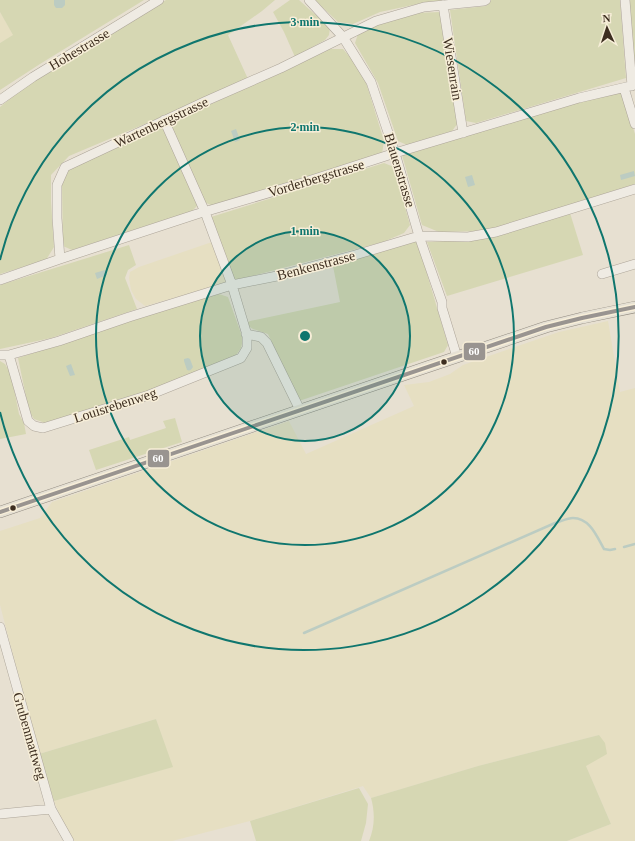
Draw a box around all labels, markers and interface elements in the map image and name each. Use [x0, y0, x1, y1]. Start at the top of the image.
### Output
north arrow [587, 8, 627, 48]
text: N [602, 12, 611, 24]
text: 3 min [290, 15, 320, 29]
street label: Hohestrasse [46, 26, 112, 73]
street label: Wiesenrain [440, 37, 465, 101]
street label: Wartenbergstrasse [112, 94, 211, 151]
text: 2 min [290, 120, 320, 134]
street label: Blauenstrasse [381, 131, 418, 209]
street label: Vorderbergstrasse [266, 157, 366, 200]
text: 1 min [290, 224, 320, 238]
street label: Benkenstrasse [276, 248, 357, 283]
centre of rings [298, 329, 312, 343]
line badge: 60 [463, 342, 486, 361]
text: 60 [469, 345, 480, 357]
unlabelled marker [439, 357, 449, 367]
street label: Louisrebenweg [72, 385, 159, 426]
line badge: 60 [147, 449, 170, 468]
text: 60 [153, 452, 164, 464]
unlabelled marker [8, 503, 18, 513]
street label: Grubenmattweg [10, 691, 49, 782]

